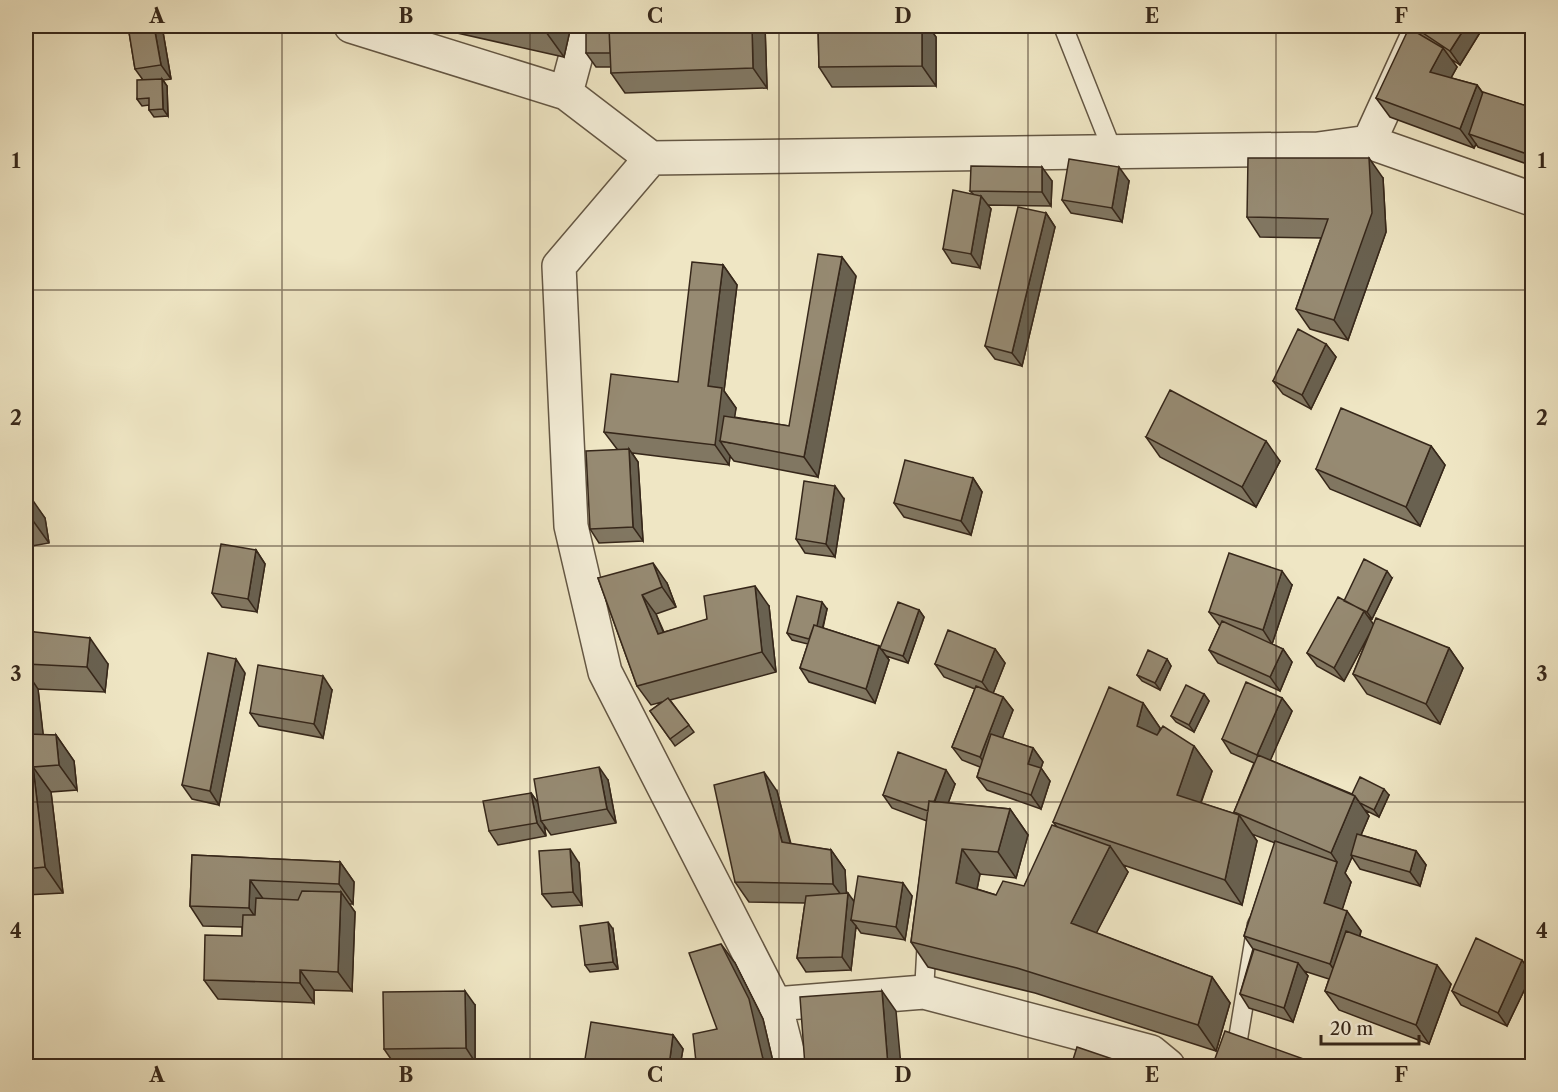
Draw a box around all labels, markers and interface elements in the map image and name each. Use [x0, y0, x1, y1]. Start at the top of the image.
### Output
text: A [148, 4, 165, 28]
text: B [399, 4, 414, 28]
text: C [647, 4, 663, 28]
text: D [894, 4, 912, 28]
text: E [1145, 4, 1159, 28]
text: F [1394, 4, 1408, 28]
text: 1 [12, 149, 21, 173]
text: 1 [1538, 149, 1547, 173]
text: 2 [10, 406, 22, 430]
text: 2 [1536, 406, 1548, 430]
text: 3 [10, 662, 22, 686]
text: 3 [1536, 662, 1548, 686]
text: 4 [10, 919, 22, 943]
text: 4 [1536, 919, 1548, 943]
scale bar [1321, 1008, 1418, 1046]
text: 20 m [1330, 1018, 1374, 1040]
text: A [148, 1063, 165, 1087]
text: B [399, 1063, 414, 1087]
text: C [647, 1063, 663, 1087]
text: D [894, 1063, 912, 1087]
text: E [1145, 1063, 1159, 1087]
text: F [1394, 1063, 1408, 1087]

